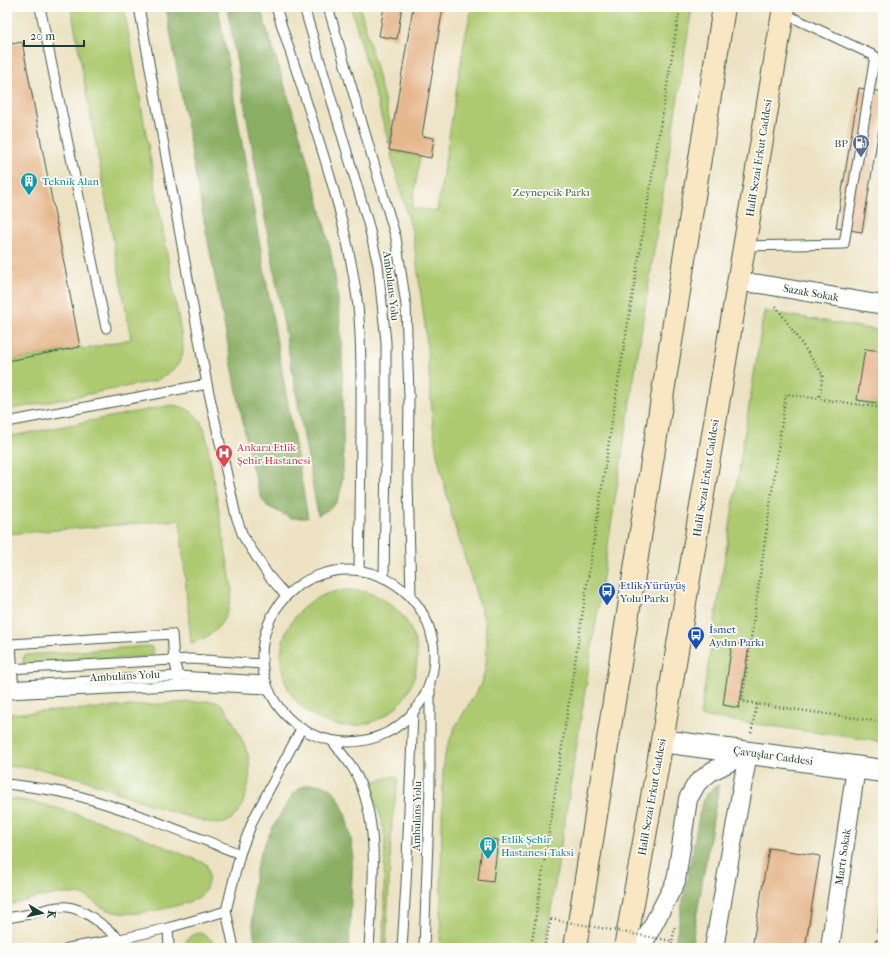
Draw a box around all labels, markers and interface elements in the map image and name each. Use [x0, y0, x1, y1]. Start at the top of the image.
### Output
scale bar [24, 22, 84, 48]
text: 20 m [30, 29, 55, 43]
street label: Halil Sezai Erkut Caddesi [743, 98, 775, 218]
fuel station icon: BP [851, 133, 871, 158]
place label: BP [834, 137, 848, 150]
building icon: Teknik Alan [19, 171, 39, 196]
place label: Teknik Alan [42, 175, 99, 188]
park label: Zeynepcik Parkı [512, 186, 591, 199]
street label: Ambulans Yolu [380, 249, 402, 322]
street label: Sazak Sokak [782, 282, 840, 304]
street label: Halil Sezai Erkut Caddesi [690, 418, 722, 538]
place label: Ankara Etlik Şehir Hastanesi [236, 441, 311, 467]
hospital icon: Ankara Etlik Şehir Hastanesi [214, 443, 234, 468]
place label: Etlik Yürüyüş Yolu Parkı [619, 579, 686, 605]
bus stop icon: Etlik Yürüyüş Yolu Parkı [597, 581, 617, 606]
place label: İsmet Aydın Parkı [708, 623, 765, 649]
bus stop icon: İsmet Aydın Parkı [686, 625, 706, 650]
street label: Ambulans Yolu [89, 668, 161, 684]
street label: Halil Sezai Erkut Caddesi [635, 737, 669, 857]
street label: Çavuşlar Caddesi [732, 744, 814, 768]
street label: Ambulans Yolu [410, 780, 424, 852]
street label: Martı Sokak [833, 828, 853, 886]
place label: Etlik Şehir Hastanesi Taksi [501, 833, 575, 859]
building icon: Etlik Şehir Hastanesi Taksi [478, 835, 498, 860]
north arrow [22, 893, 62, 933]
text: K [44, 910, 58, 920]

